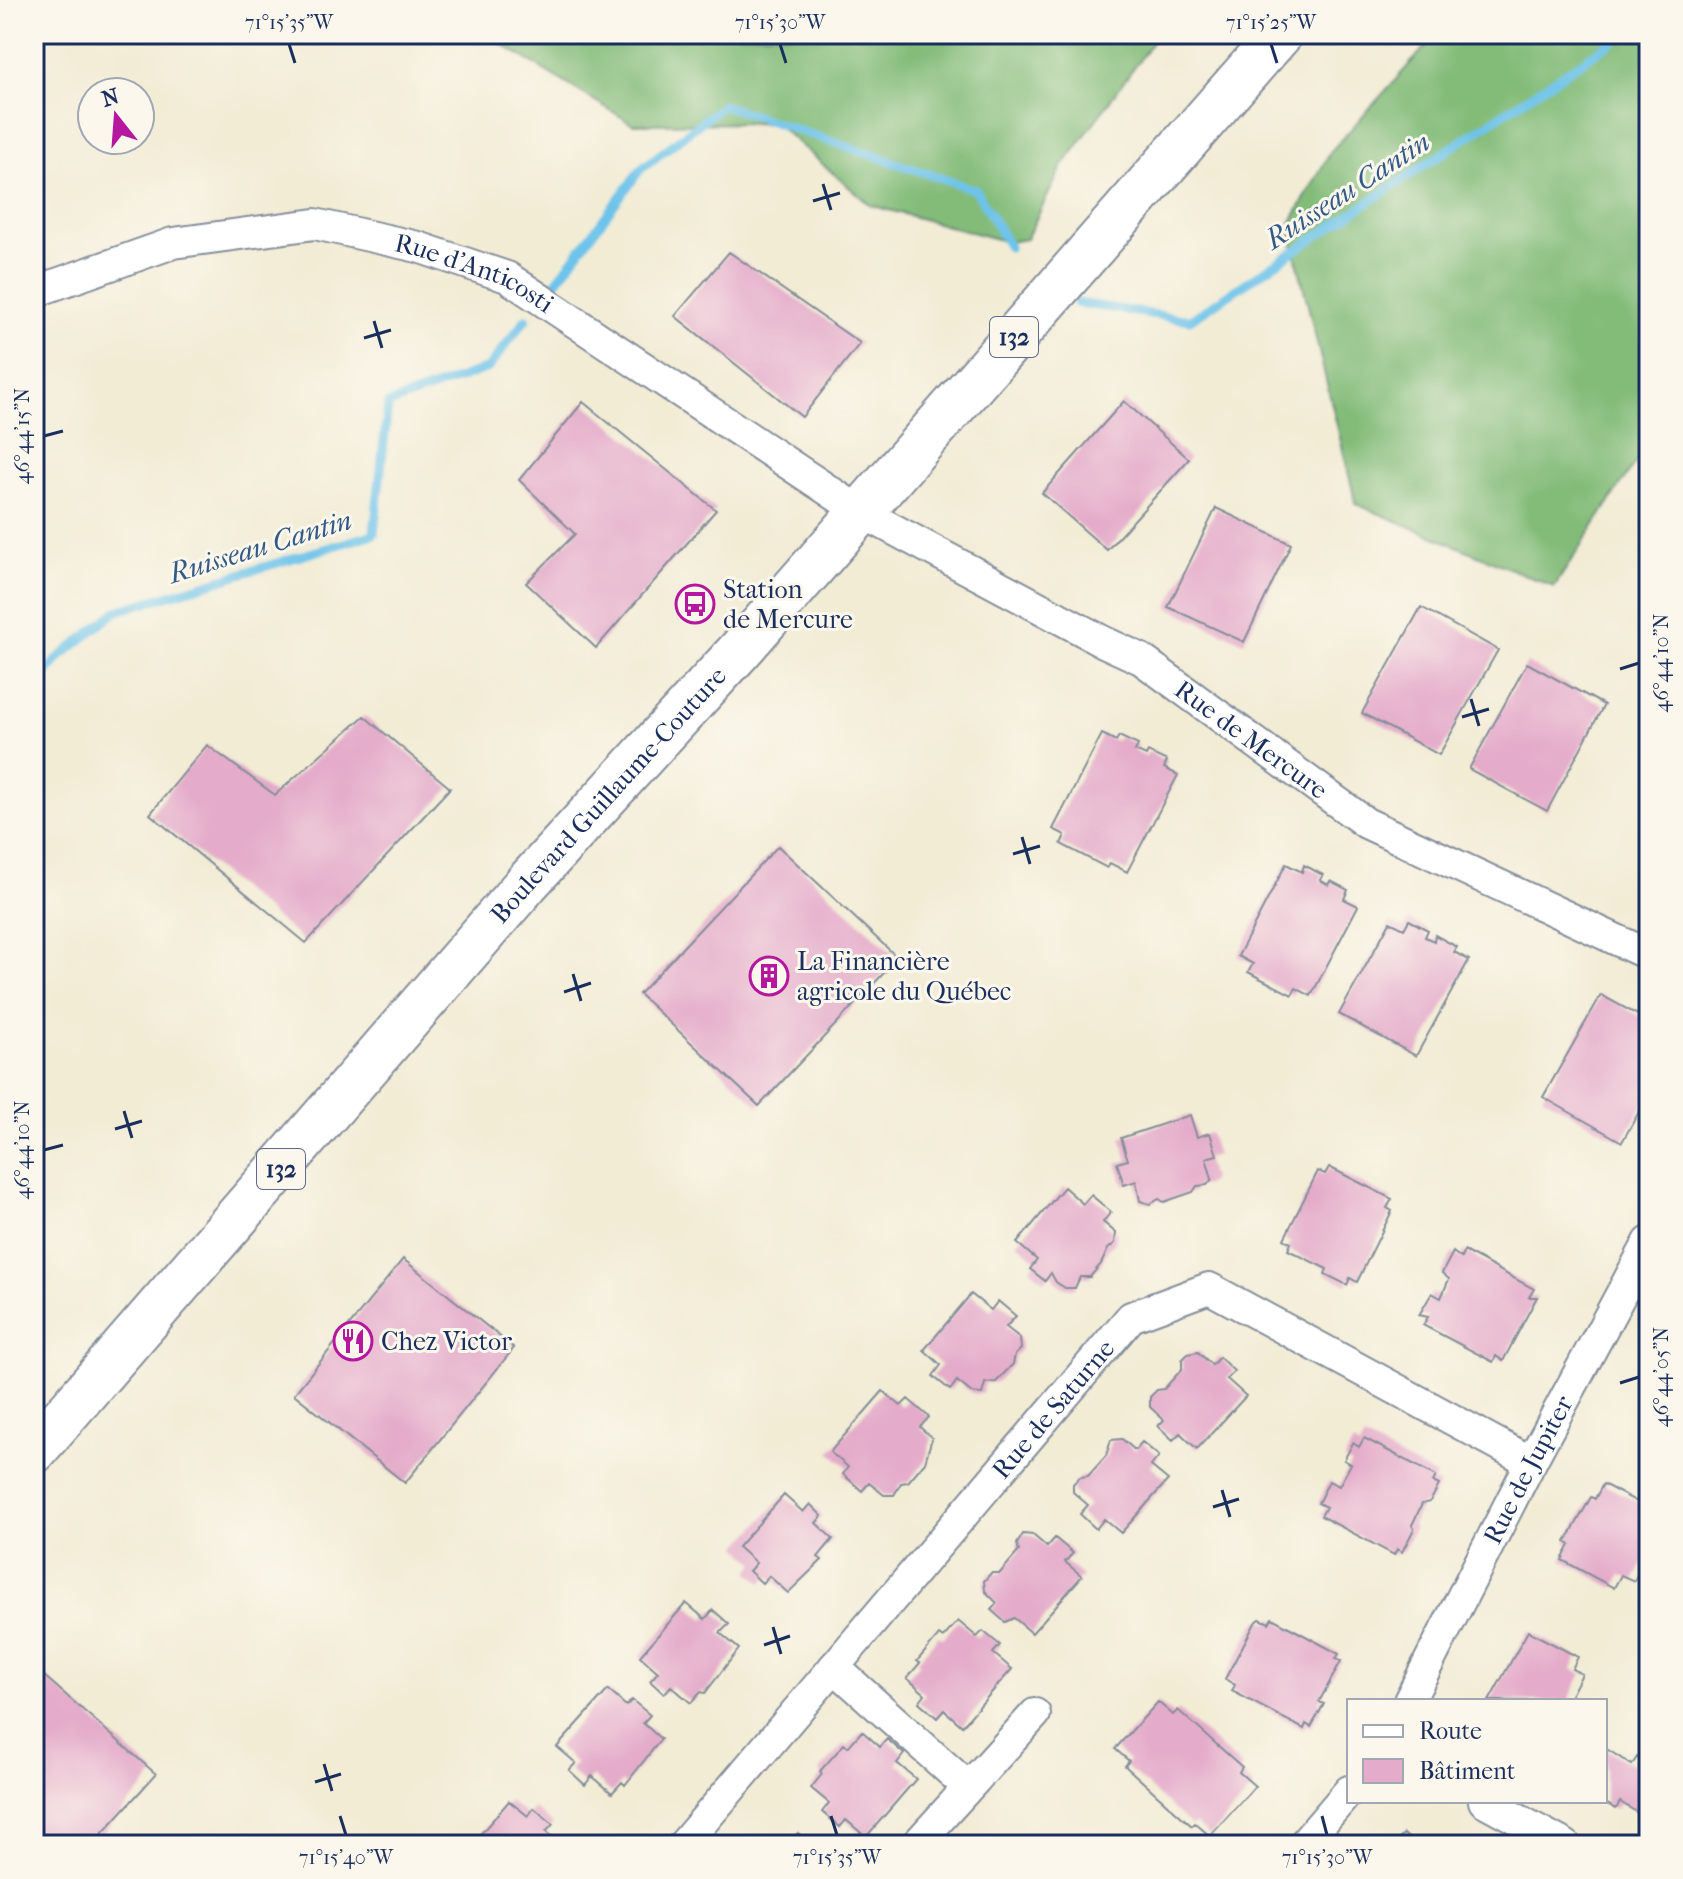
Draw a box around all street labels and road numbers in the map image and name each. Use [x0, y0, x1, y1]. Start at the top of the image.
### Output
street label: Rue d'Anticosti [392, 227, 560, 320]
road number: 132 [990, 317, 1038, 357]
street label: Boulevard Guillaume-Couture [484, 661, 733, 930]
street label: Rue de Mercure [1169, 674, 1334, 806]
road number: 132 [257, 1149, 305, 1189]
street label: Rue de Saturne [986, 1333, 1121, 1485]
street label: Rue de Jupiter [1477, 1390, 1580, 1549]

